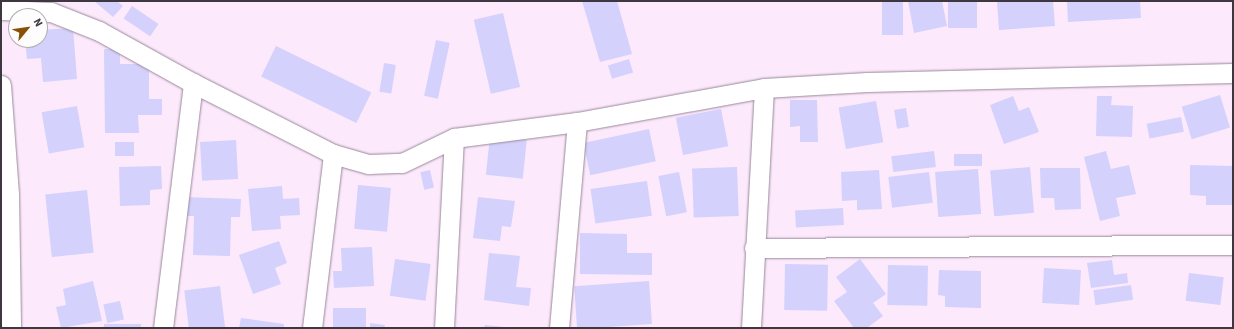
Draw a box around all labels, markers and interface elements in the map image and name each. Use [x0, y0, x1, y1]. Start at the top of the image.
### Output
north arrow [8, 8, 48, 48]
text: N [30, 16, 46, 29]

